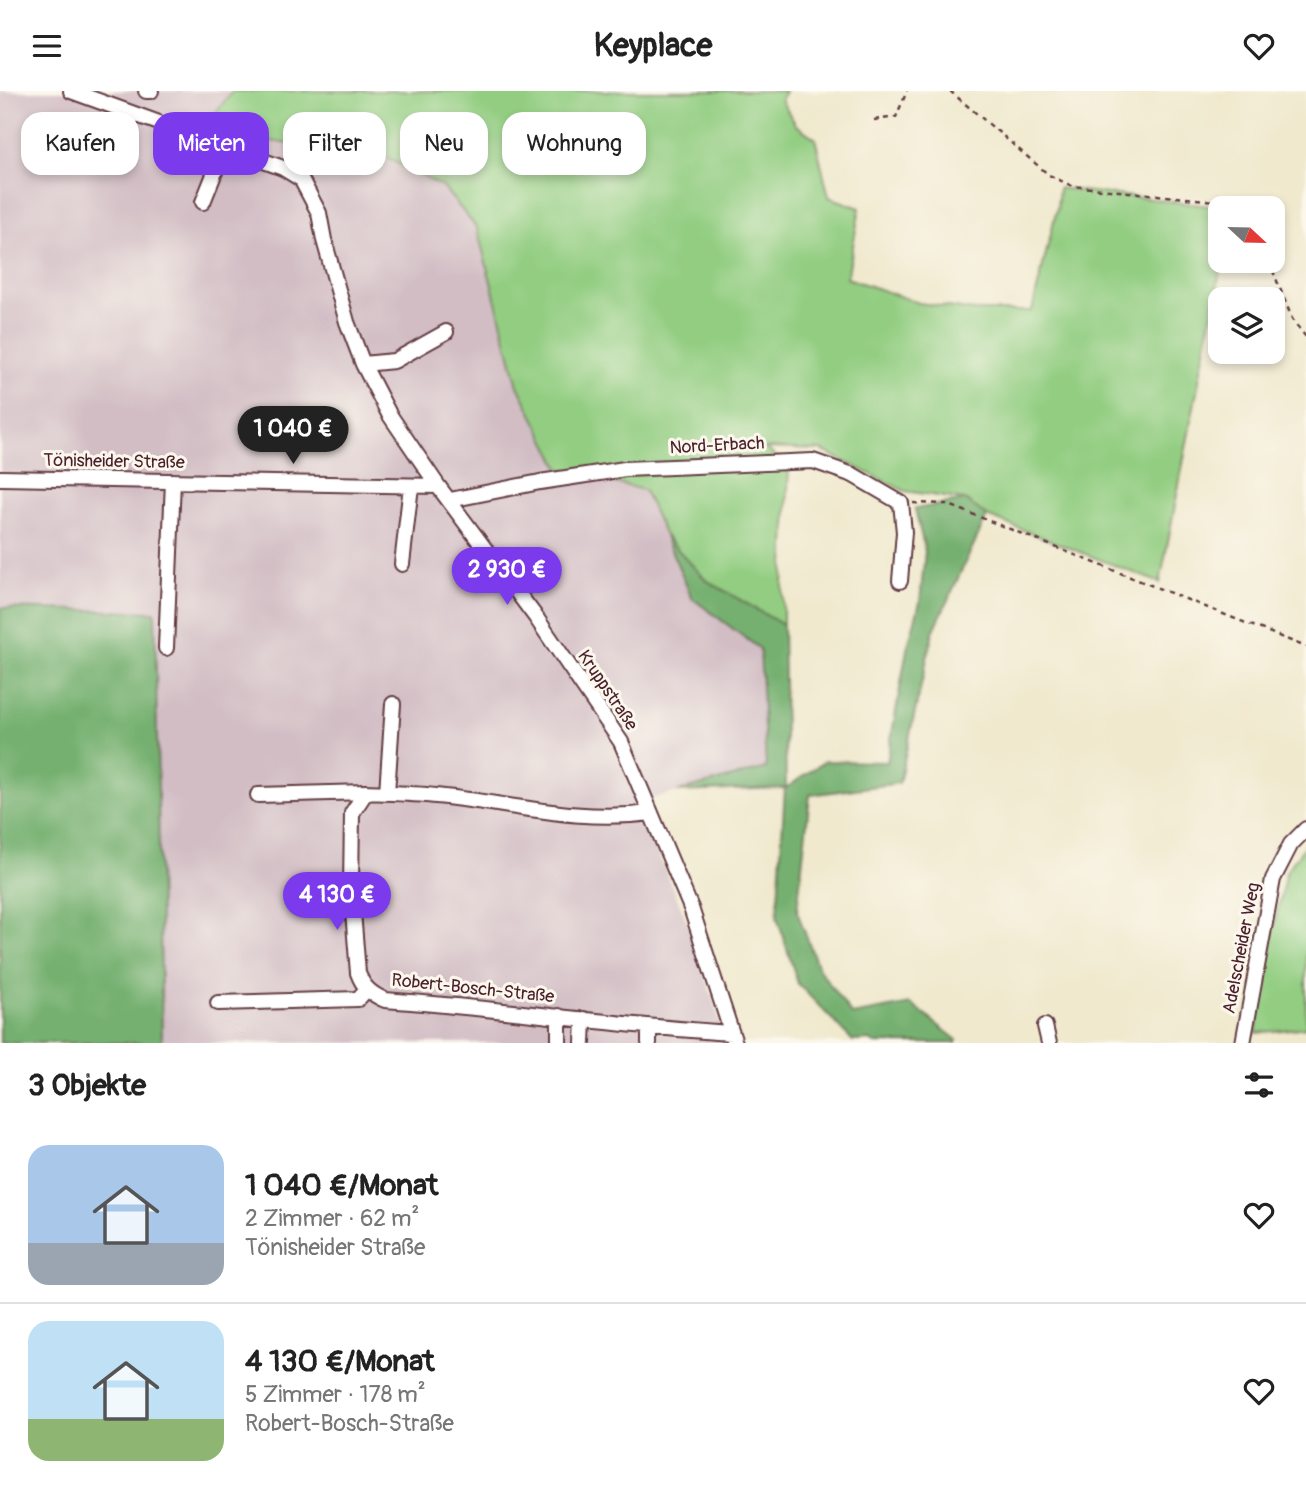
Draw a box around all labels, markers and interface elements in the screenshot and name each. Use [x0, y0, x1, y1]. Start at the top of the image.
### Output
text: Keyplace [594, 26, 712, 66]
icon: menu [28, 27, 66, 65]
icon: heart [1240, 27, 1278, 65]
chip: Kaufen [21, 112, 139, 175]
chip: Mieten [153, 112, 269, 175]
chip: Filter [283, 112, 386, 175]
chip: Neu [400, 112, 488, 175]
chip: Wohnung [502, 112, 646, 175]
north arrow [1208, 196, 1284, 273]
map controls [1208, 196, 1285, 364]
button: layers [1208, 287, 1285, 364]
pin: 1 040 € [228, 407, 358, 466]
text: 1 040 € [254, 414, 332, 443]
street label: Nord-Erbach [669, 432, 765, 459]
street label: Tönisheider Straße [43, 449, 185, 474]
pin: 2 930 € [442, 547, 572, 607]
text: 2 930 € [468, 555, 546, 584]
street label: Kruppstraße [572, 646, 643, 735]
pin: 4 130 € [272, 873, 402, 932]
text: 4 130 € [299, 880, 375, 909]
street label: Adelscheider Weg [1218, 881, 1265, 1016]
street label: Robert-Bosch-Straße [390, 969, 556, 1008]
icon: filters [1240, 1066, 1278, 1104]
text: 3 Objekte [28, 1067, 146, 1104]
text: 1 040 €/Monat [245, 1167, 438, 1204]
icon: home [84, 1173, 168, 1257]
icon: heart [1240, 1196, 1278, 1234]
text: 2 Zimmer · 62 m² [245, 1204, 419, 1233]
text: Tönisheider Straße [245, 1233, 425, 1262]
text: 4 130 €/Monat [245, 1343, 434, 1380]
icon: home [84, 1349, 168, 1433]
icon: heart [1240, 1372, 1278, 1410]
text: 5 Zimmer · 178 m² [245, 1380, 426, 1409]
text: Robert-Bosch-Straße [245, 1409, 454, 1438]

